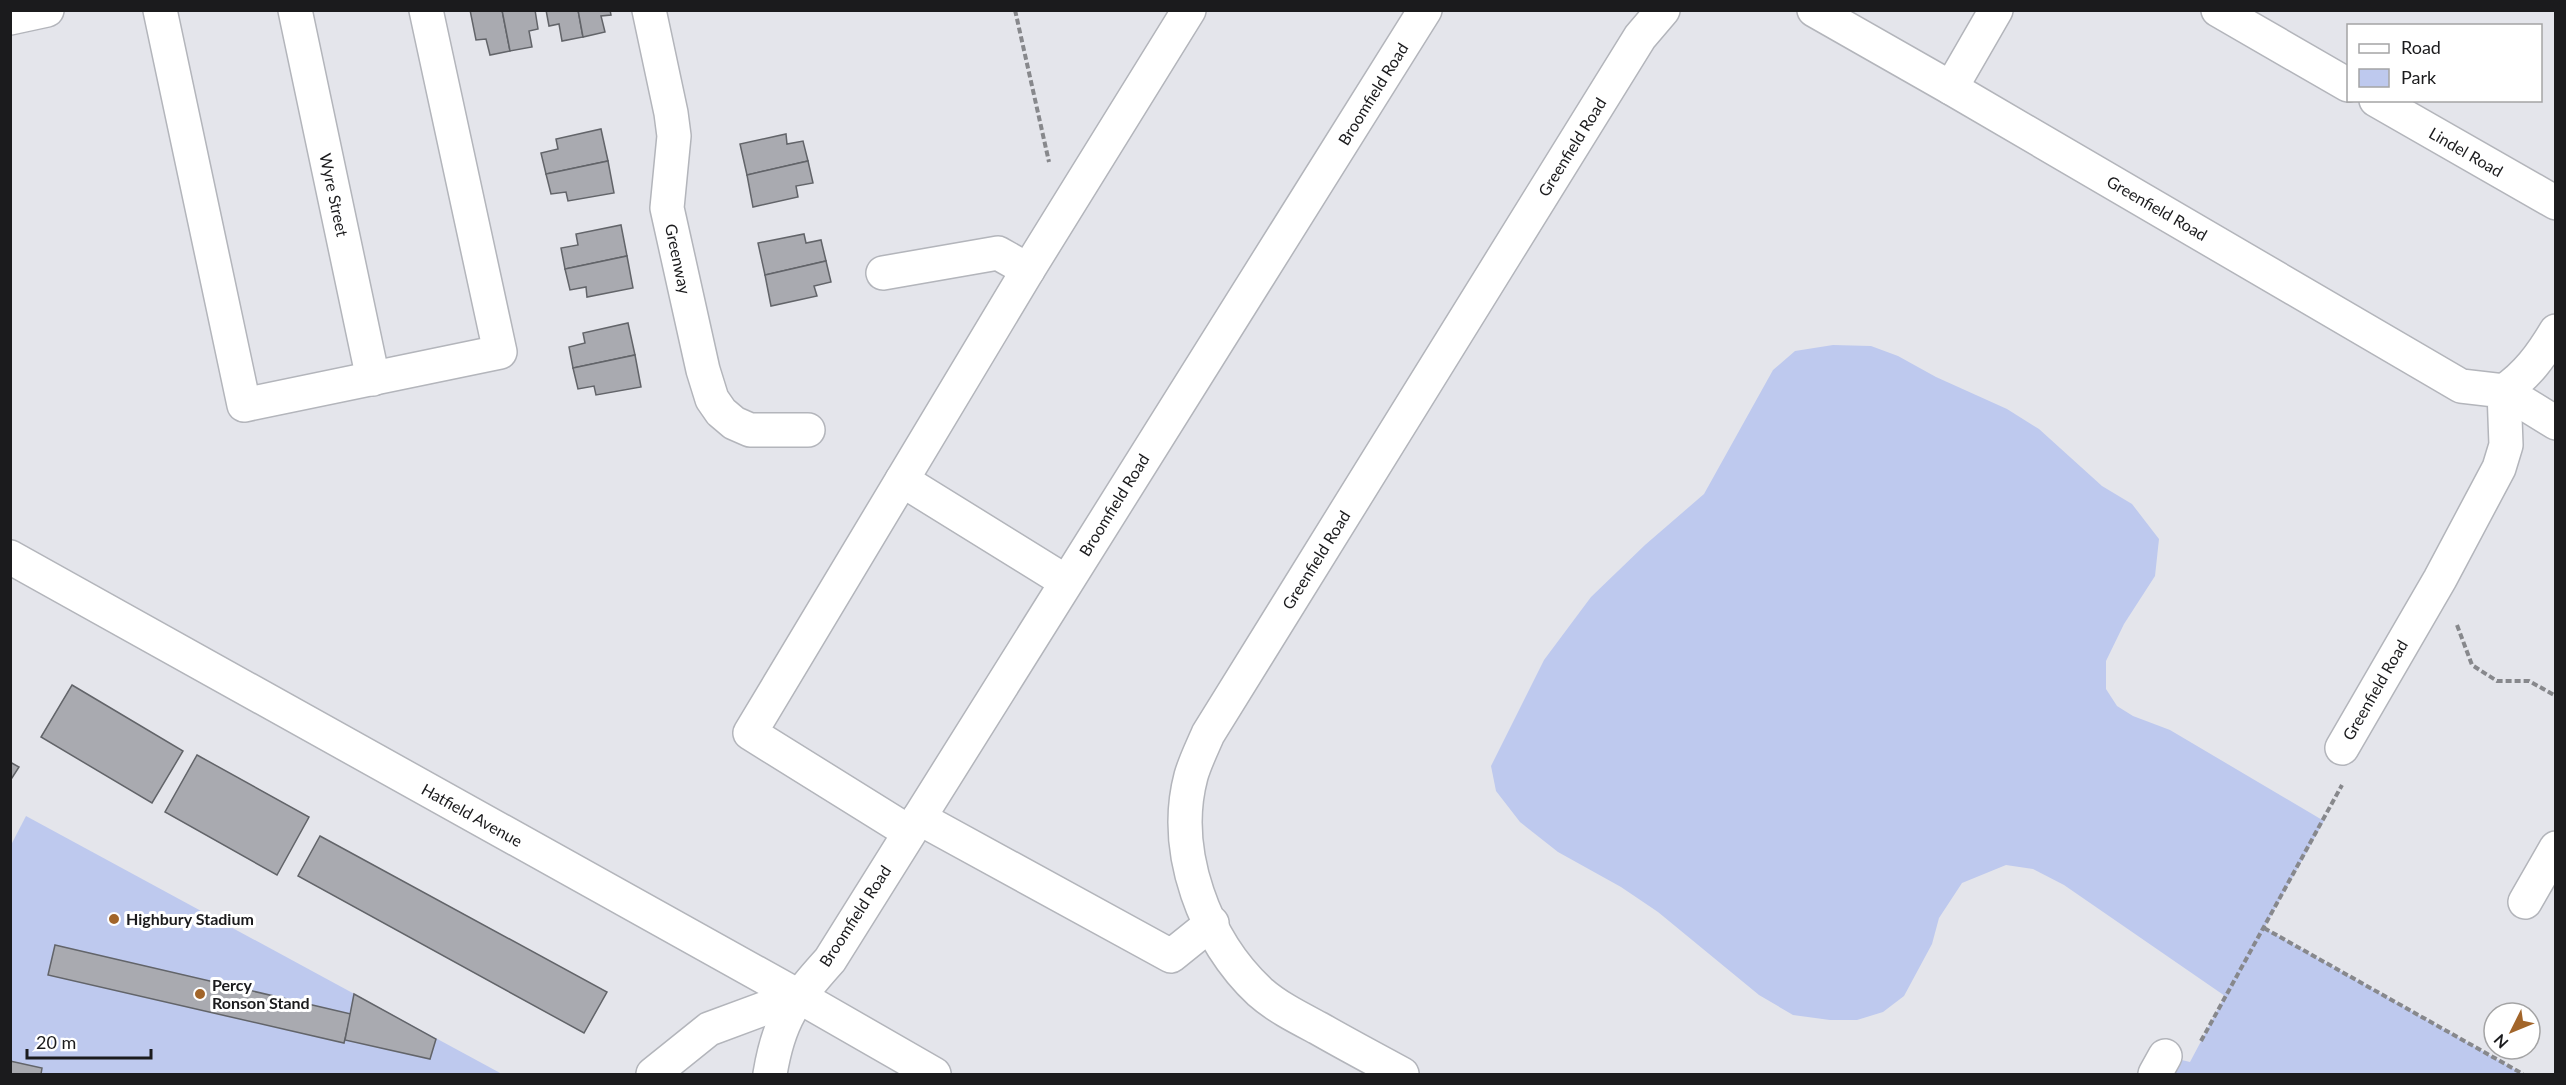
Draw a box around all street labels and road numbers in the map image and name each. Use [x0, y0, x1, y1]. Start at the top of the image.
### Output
street label: Broomfield Road [1334, 39, 1412, 148]
street label: Greenfield Road [1534, 94, 1609, 200]
street label: Lindel Road [2426, 123, 2506, 180]
street label: Wyre Street [316, 151, 353, 239]
street label: Greenfield Road [2104, 171, 2211, 244]
street label: Greenway [662, 222, 695, 296]
street label: Broomfield Road [1075, 450, 1153, 559]
street label: Greenfield Road [1278, 507, 1353, 613]
street label: Greenfield Road [2338, 636, 2411, 743]
street label: Hatfield Avenue [418, 779, 526, 850]
street label: Broomfield Road [815, 862, 894, 970]

